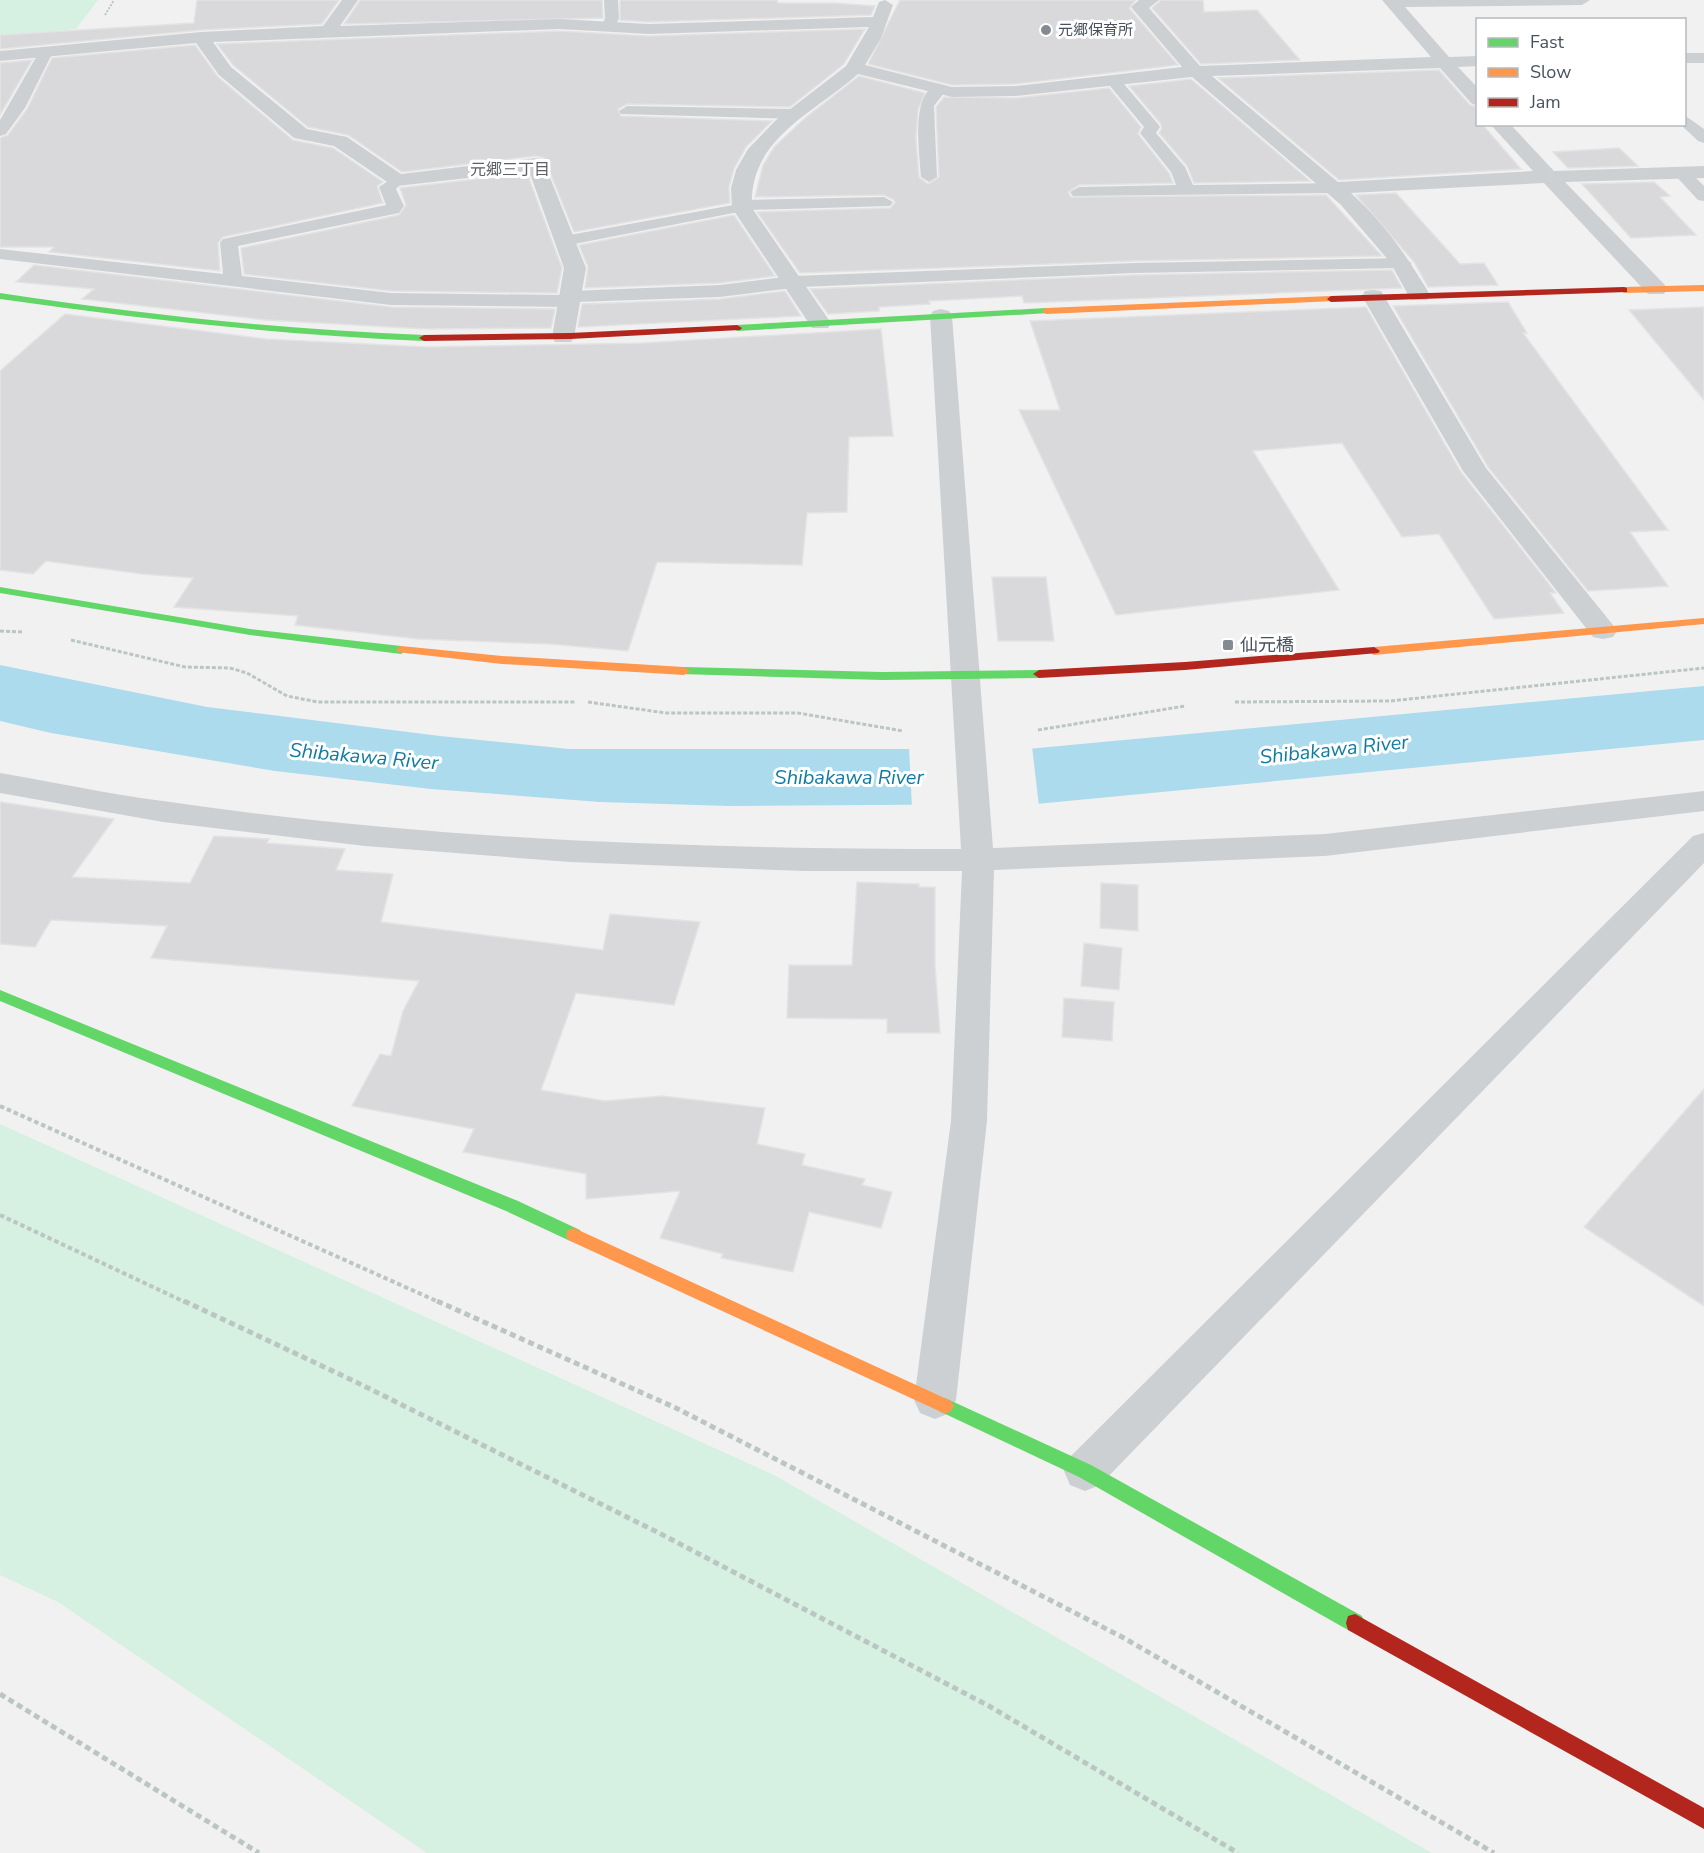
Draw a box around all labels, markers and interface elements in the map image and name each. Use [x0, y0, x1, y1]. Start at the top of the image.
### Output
legend [1476, 18, 1686, 126]
place label: 元郷保育所 [1058, 20, 1133, 40]
marker: 元郷保育所 [1039, 23, 1053, 37]
text: Fast [1530, 30, 1565, 54]
text: Slow [1530, 60, 1571, 84]
text: Jam [1529, 90, 1561, 114]
district label: 元郷三丁目 [470, 159, 550, 181]
place label: 仙元橋 [1240, 633, 1294, 657]
marker: 仙元橋 [1221, 638, 1235, 652]
water label: Shibakawa River [1258, 728, 1411, 771]
water label: Shibakawa River [288, 737, 440, 777]
water label: Shibakawa River [774, 764, 924, 791]

